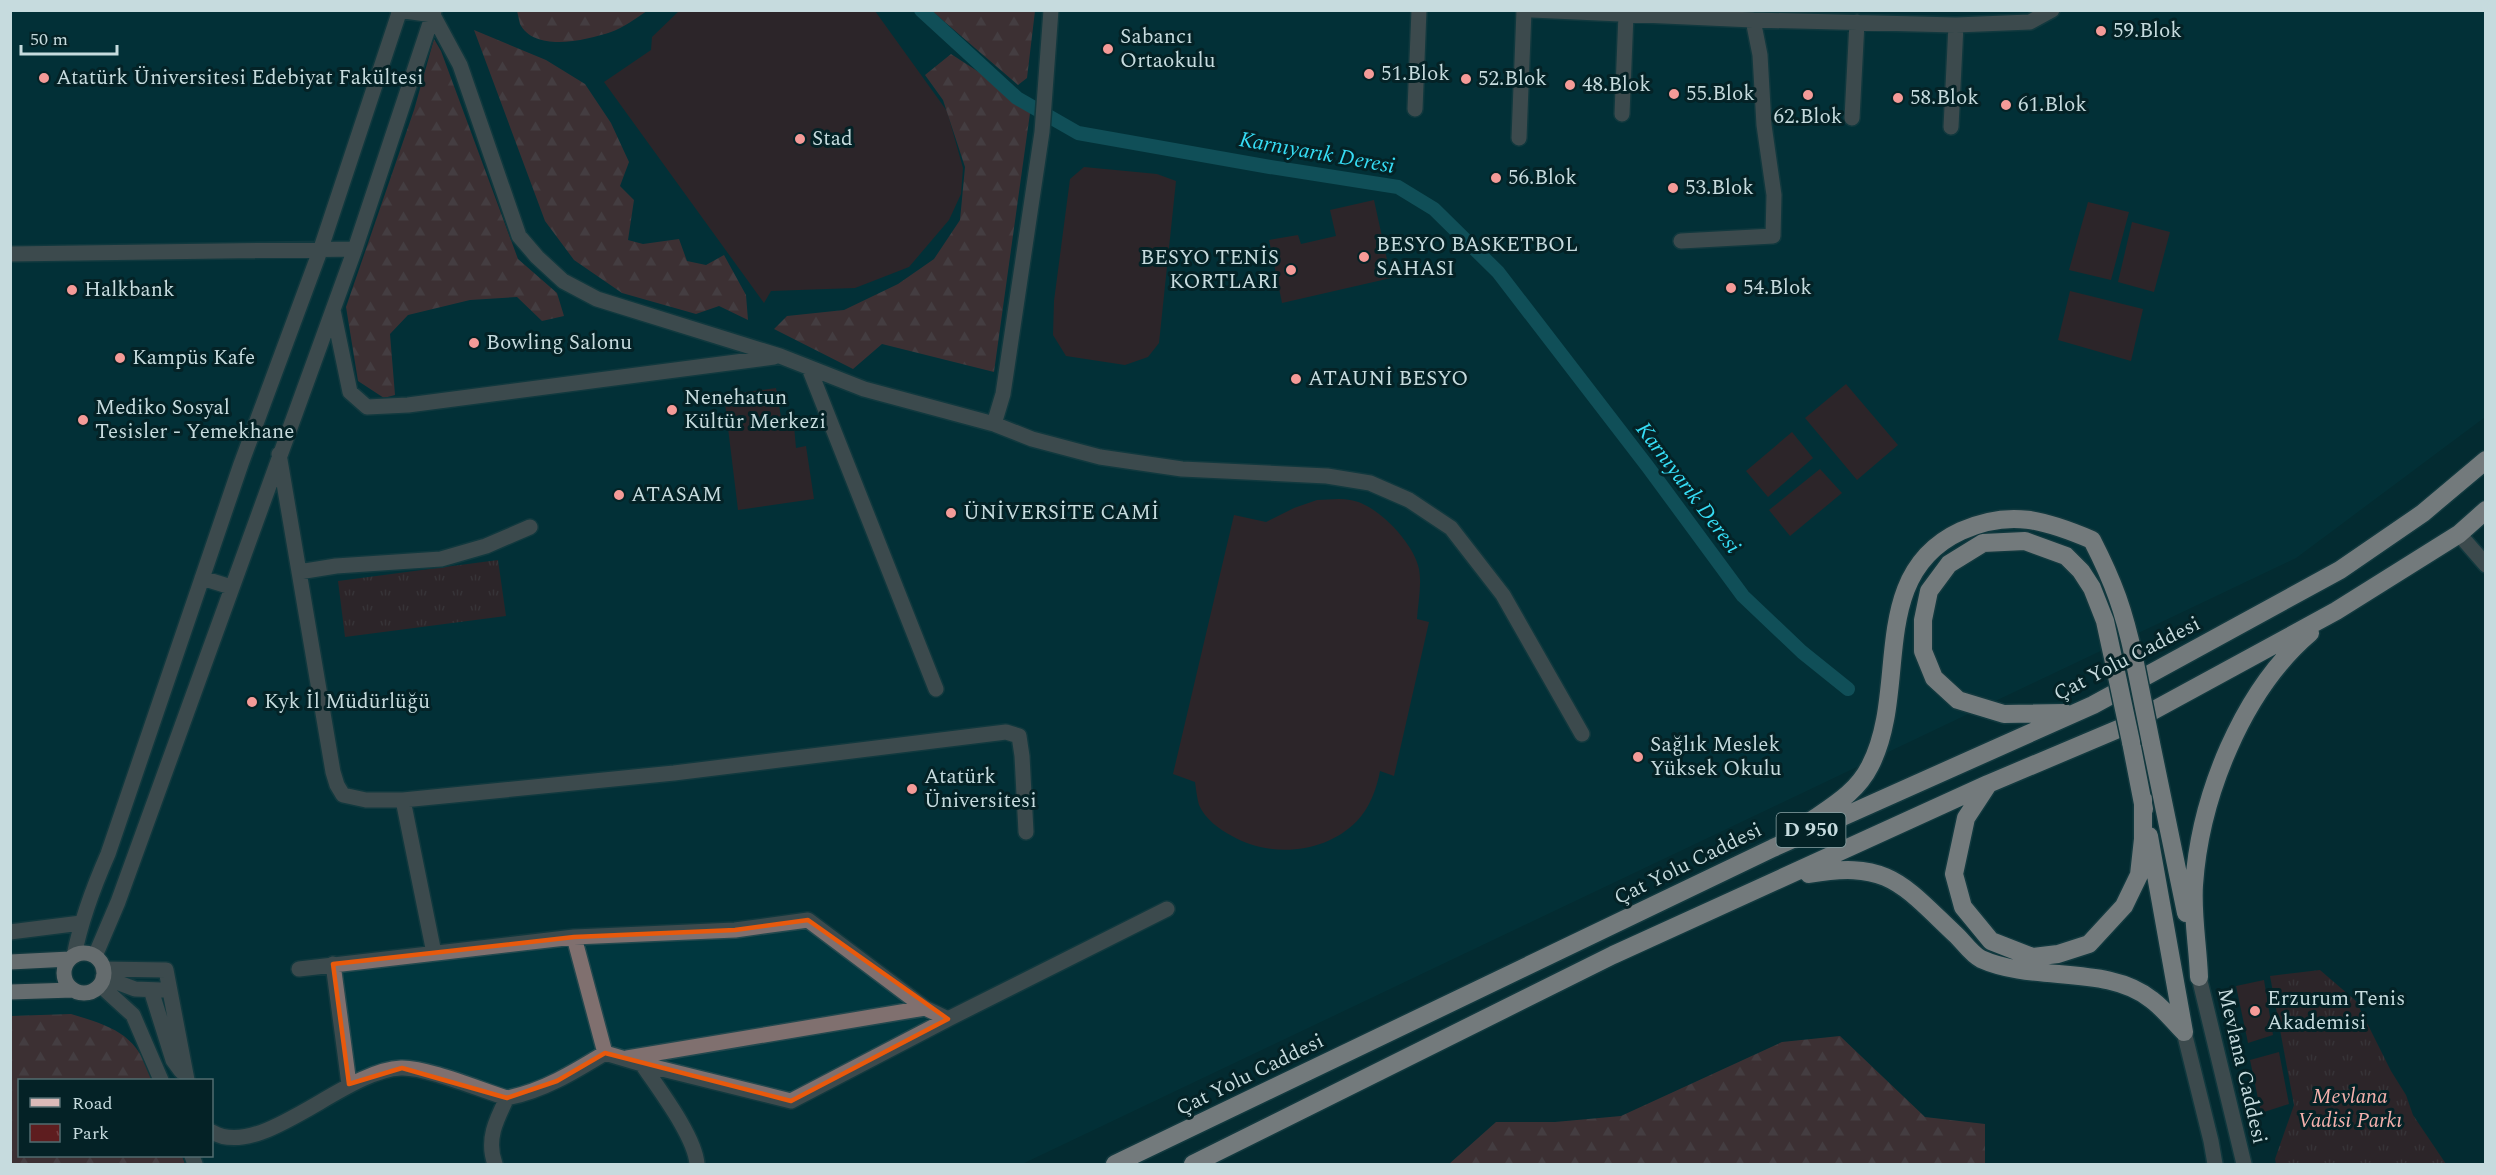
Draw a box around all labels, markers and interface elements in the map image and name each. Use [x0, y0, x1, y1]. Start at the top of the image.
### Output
place label: 59.Blok [2113, 15, 2182, 47]
scale bar [21, 18, 117, 56]
place label: Sabancı Ortaokulu [1120, 21, 1216, 77]
marker: 59.Blok [2094, 24, 2108, 38]
text: 50 m [30, 26, 68, 53]
marker: Sabancı Ortaokulu [1101, 42, 1115, 56]
place label: 51.Blok [1381, 58, 1450, 90]
place label: Atatürk Üniversitesi Edebiyat Fakültesi [56, 62, 424, 94]
place label: 52.Blok [1478, 63, 1547, 95]
marker: 51.Blok [1362, 67, 1376, 81]
place label: 48.Blok [1582, 69, 1651, 101]
marker: Atatürk Üniversitesi Edebiyat Fakültesi [37, 71, 51, 85]
marker: 52.Blok [1459, 72, 1473, 86]
marker: 48.Blok [1563, 78, 1577, 92]
place label: 55.Blok [1686, 78, 1755, 110]
place label: 58.Blok [1910, 82, 1979, 114]
marker: 55.Blok [1667, 87, 1681, 101]
marker: 62.Blok [1801, 88, 1815, 102]
place label: 61.Blok [2018, 89, 2087, 121]
marker: 58.Blok [1891, 91, 1905, 105]
marker: 61.Blok [1999, 98, 2013, 112]
place label: 62.Blok [1773, 101, 1843, 133]
place label: Stad [812, 123, 853, 155]
water label: Karnıyarık Deresi [1236, 123, 1398, 183]
marker: Stad [793, 132, 807, 146]
place label: 56.Blok [1508, 162, 1577, 194]
marker: 56.Blok [1489, 171, 1503, 185]
place label: 53.Blok [1685, 172, 1754, 204]
marker: 53.Blok [1666, 181, 1680, 195]
place label: BESYO BASKETBOL SAHASI [1376, 229, 1578, 285]
place label: BESYO TENİS KORTLARI [1140, 242, 1279, 298]
marker: BESYO BASKETBOL SAHASI [1357, 250, 1371, 264]
marker: BESYO TENİS KORTLARI [1284, 263, 1298, 277]
place label: 54.Blok [1743, 272, 1812, 304]
place label: Halkbank [84, 274, 175, 306]
marker: 54.Blok [1724, 281, 1738, 295]
marker: Halkbank [65, 283, 79, 297]
place label: Bowling Salonu [486, 327, 632, 359]
marker: Bowling Salonu [467, 336, 481, 350]
place label: Kampüs Kafe [132, 342, 255, 374]
marker: Kampüs Kafe [113, 351, 127, 365]
place label: ATAUNİ BESYO [1308, 363, 1468, 395]
marker: ATAUNİ BESYO [1289, 372, 1303, 386]
place label: Nenehatun Kültür Merkezi [684, 382, 826, 438]
place label: Mediko Sosyal Tesisler - Yemekhane [95, 392, 294, 448]
marker: Nenehatun Kültür Merkezi [665, 403, 679, 417]
marker: Mediko Sosyal Tesisler - Yemekhane [76, 413, 90, 427]
water label: Karnıyarık Deresi [1627, 415, 1749, 561]
place label: ATASAM [631, 479, 722, 511]
marker: ATASAM [612, 488, 626, 502]
place label: ÜNİVERSİTE CAMİ [963, 497, 1159, 529]
marker: ÜNİVERSİTE CAMİ [944, 506, 958, 520]
street label: Çat Yolu Caddesi [2048, 608, 2206, 710]
place label: Kyk İl Müdürlüğü [264, 686, 430, 718]
marker: Kyk İl Müdürlüğü [245, 695, 259, 709]
place label: Sağlık Meslek Yüksek Okulu [1650, 729, 1782, 785]
marker: Sağlık Meslek Yüksek Okulu [1631, 750, 1645, 764]
place label: Atatürk Üniversitesi [924, 761, 1037, 817]
marker: Atatürk Üniversitesi [905, 782, 919, 796]
road number: D 950 [1776, 813, 1846, 847]
street label: Çat Yolu Caddesi [1609, 814, 1767, 914]
place label: Erzurum Tenis Akademisi [2267, 983, 2405, 1039]
street label: Mevlana Caddesi [2208, 985, 2276, 1147]
marker: Erzurum Tenis Akademisi [2248, 1004, 2262, 1018]
street label: Çat Yolu Caddesi [1171, 1025, 1329, 1125]
legend [18, 1079, 213, 1157]
park label: Mevlana Vadisi Parkı [2298, 1081, 2402, 1137]
text: Road [72, 1090, 113, 1117]
text: Park [72, 1120, 109, 1147]

